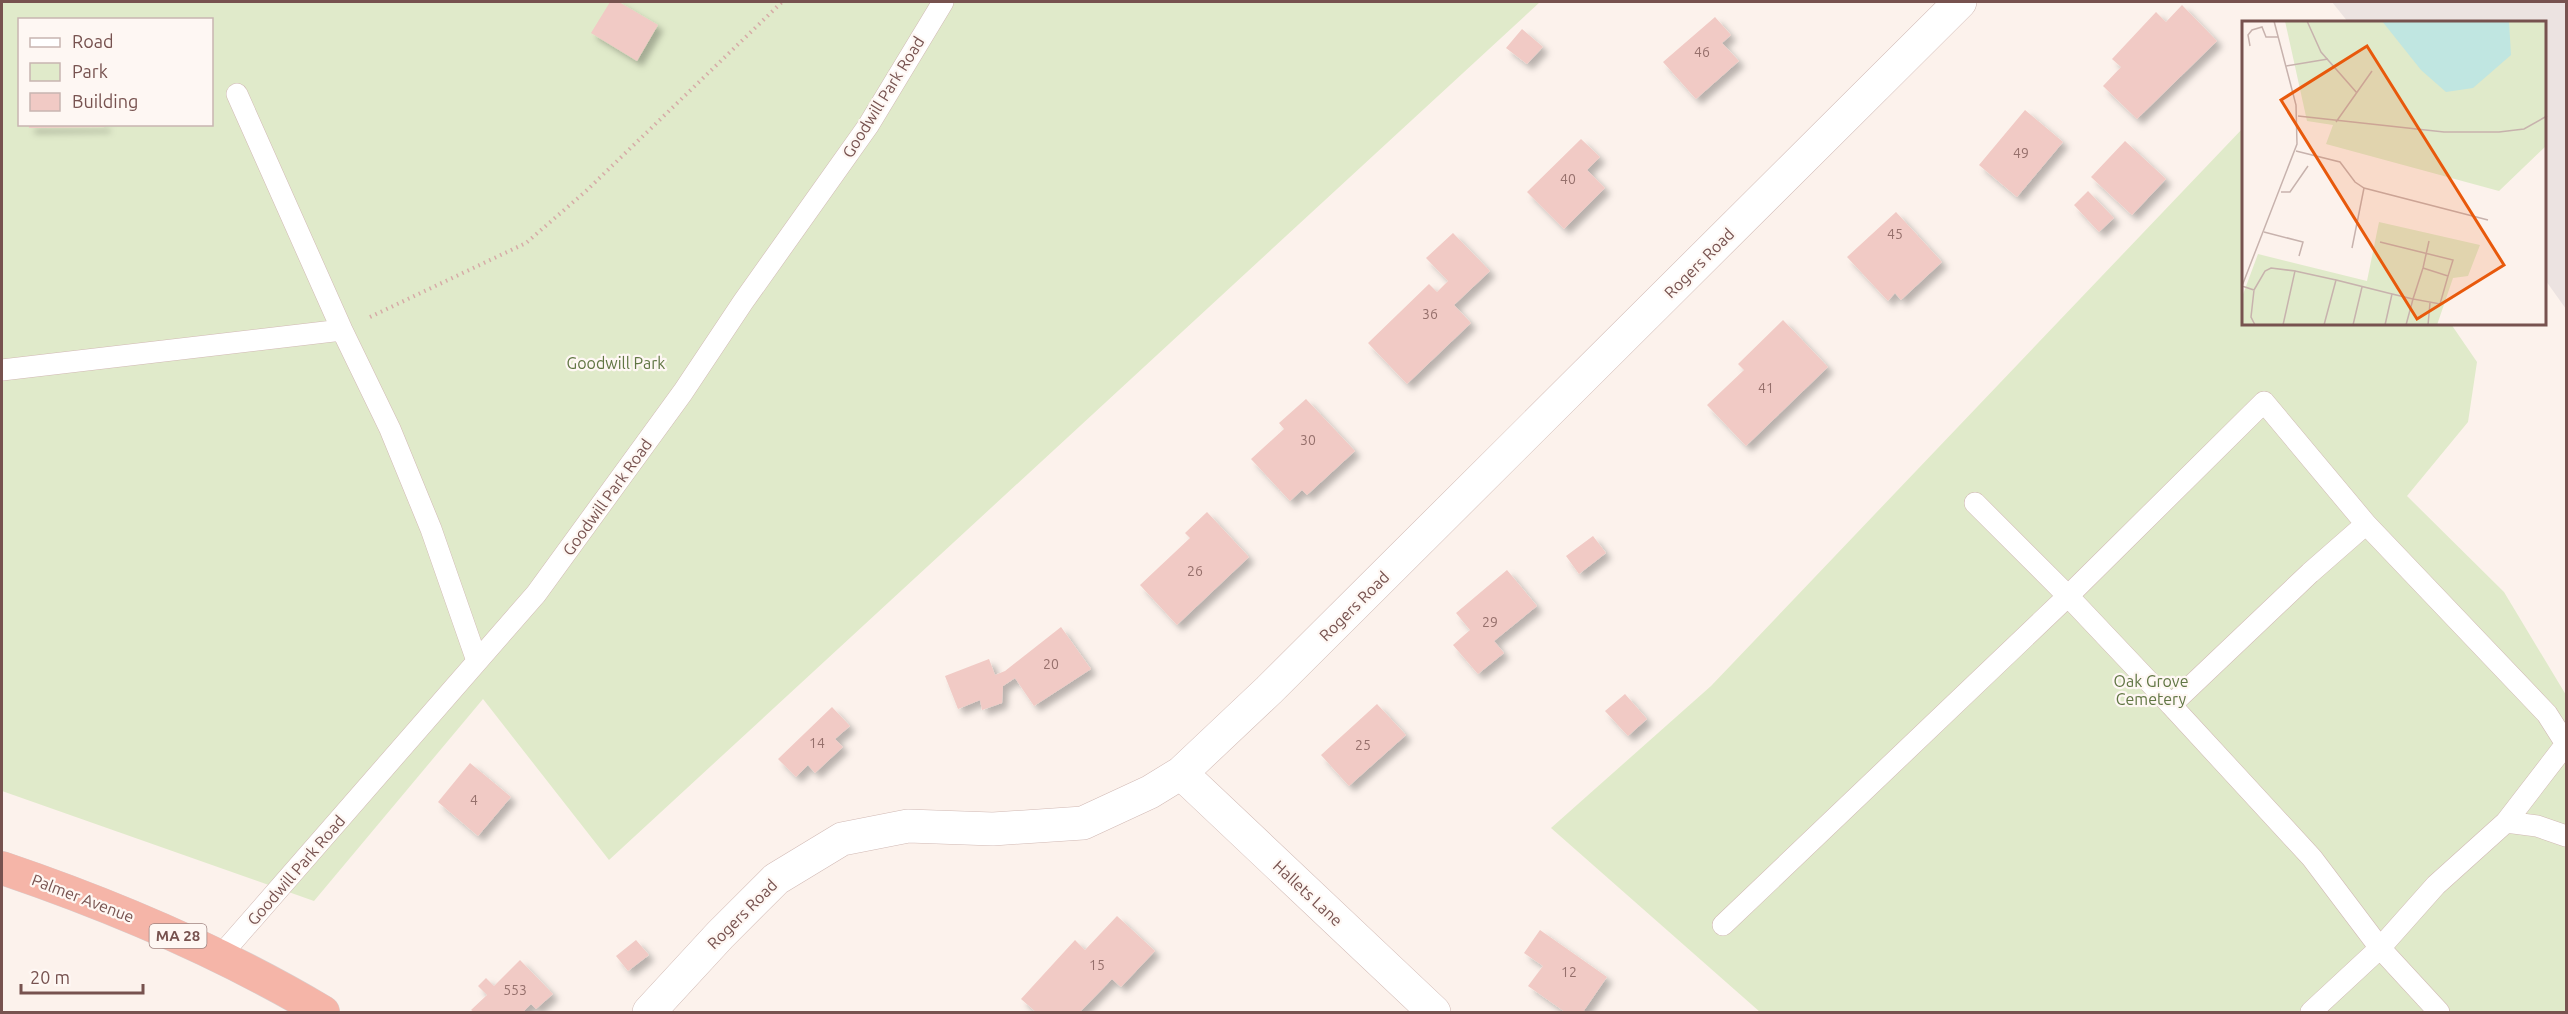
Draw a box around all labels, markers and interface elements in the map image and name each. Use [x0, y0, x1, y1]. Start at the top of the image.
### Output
legend [18, 18, 213, 126]
inset map [2242, 21, 2547, 326]
text: Road [72, 31, 114, 51]
street label: Goodwill Park Road [838, 33, 928, 161]
house number: 46 [1694, 44, 1710, 60]
text: Park [72, 61, 108, 81]
text: Building [72, 91, 138, 111]
house number: 49 [2013, 145, 2029, 161]
house number: 40 [1560, 171, 1576, 187]
street label: Rogers Road [1661, 225, 1737, 301]
house number: 45 [1887, 226, 1903, 242]
house number: 36 [1422, 306, 1438, 322]
park label: Goodwill Park [567, 354, 665, 372]
house number: 41 [1758, 380, 1774, 396]
house number: 30 [1300, 432, 1316, 448]
street label: Goodwill Park Road [559, 435, 655, 559]
house number: 26 [1187, 563, 1203, 579]
street label: Rogers Road [1316, 568, 1392, 644]
house number: 29 [1482, 614, 1498, 630]
house number: 20 [1043, 656, 1059, 672]
park label: Oak Grove Cemetery [2114, 672, 2188, 708]
house number: 14 [809, 735, 825, 751]
house number: 25 [1355, 737, 1371, 753]
house number: 4 [470, 792, 478, 808]
street label: Goodwill Park Road [243, 811, 349, 929]
street label: Hallets Lane [1270, 856, 1346, 930]
street label: Palmer Avenue [29, 870, 137, 926]
street label: Rogers Road [704, 876, 780, 952]
road number: MA 28 [150, 924, 207, 948]
scale bar [21, 957, 142, 995]
house number: 15 [1089, 957, 1105, 973]
house number: 12 [1561, 964, 1577, 980]
text: 20 m [30, 967, 70, 987]
house number: 553 [503, 982, 527, 998]

